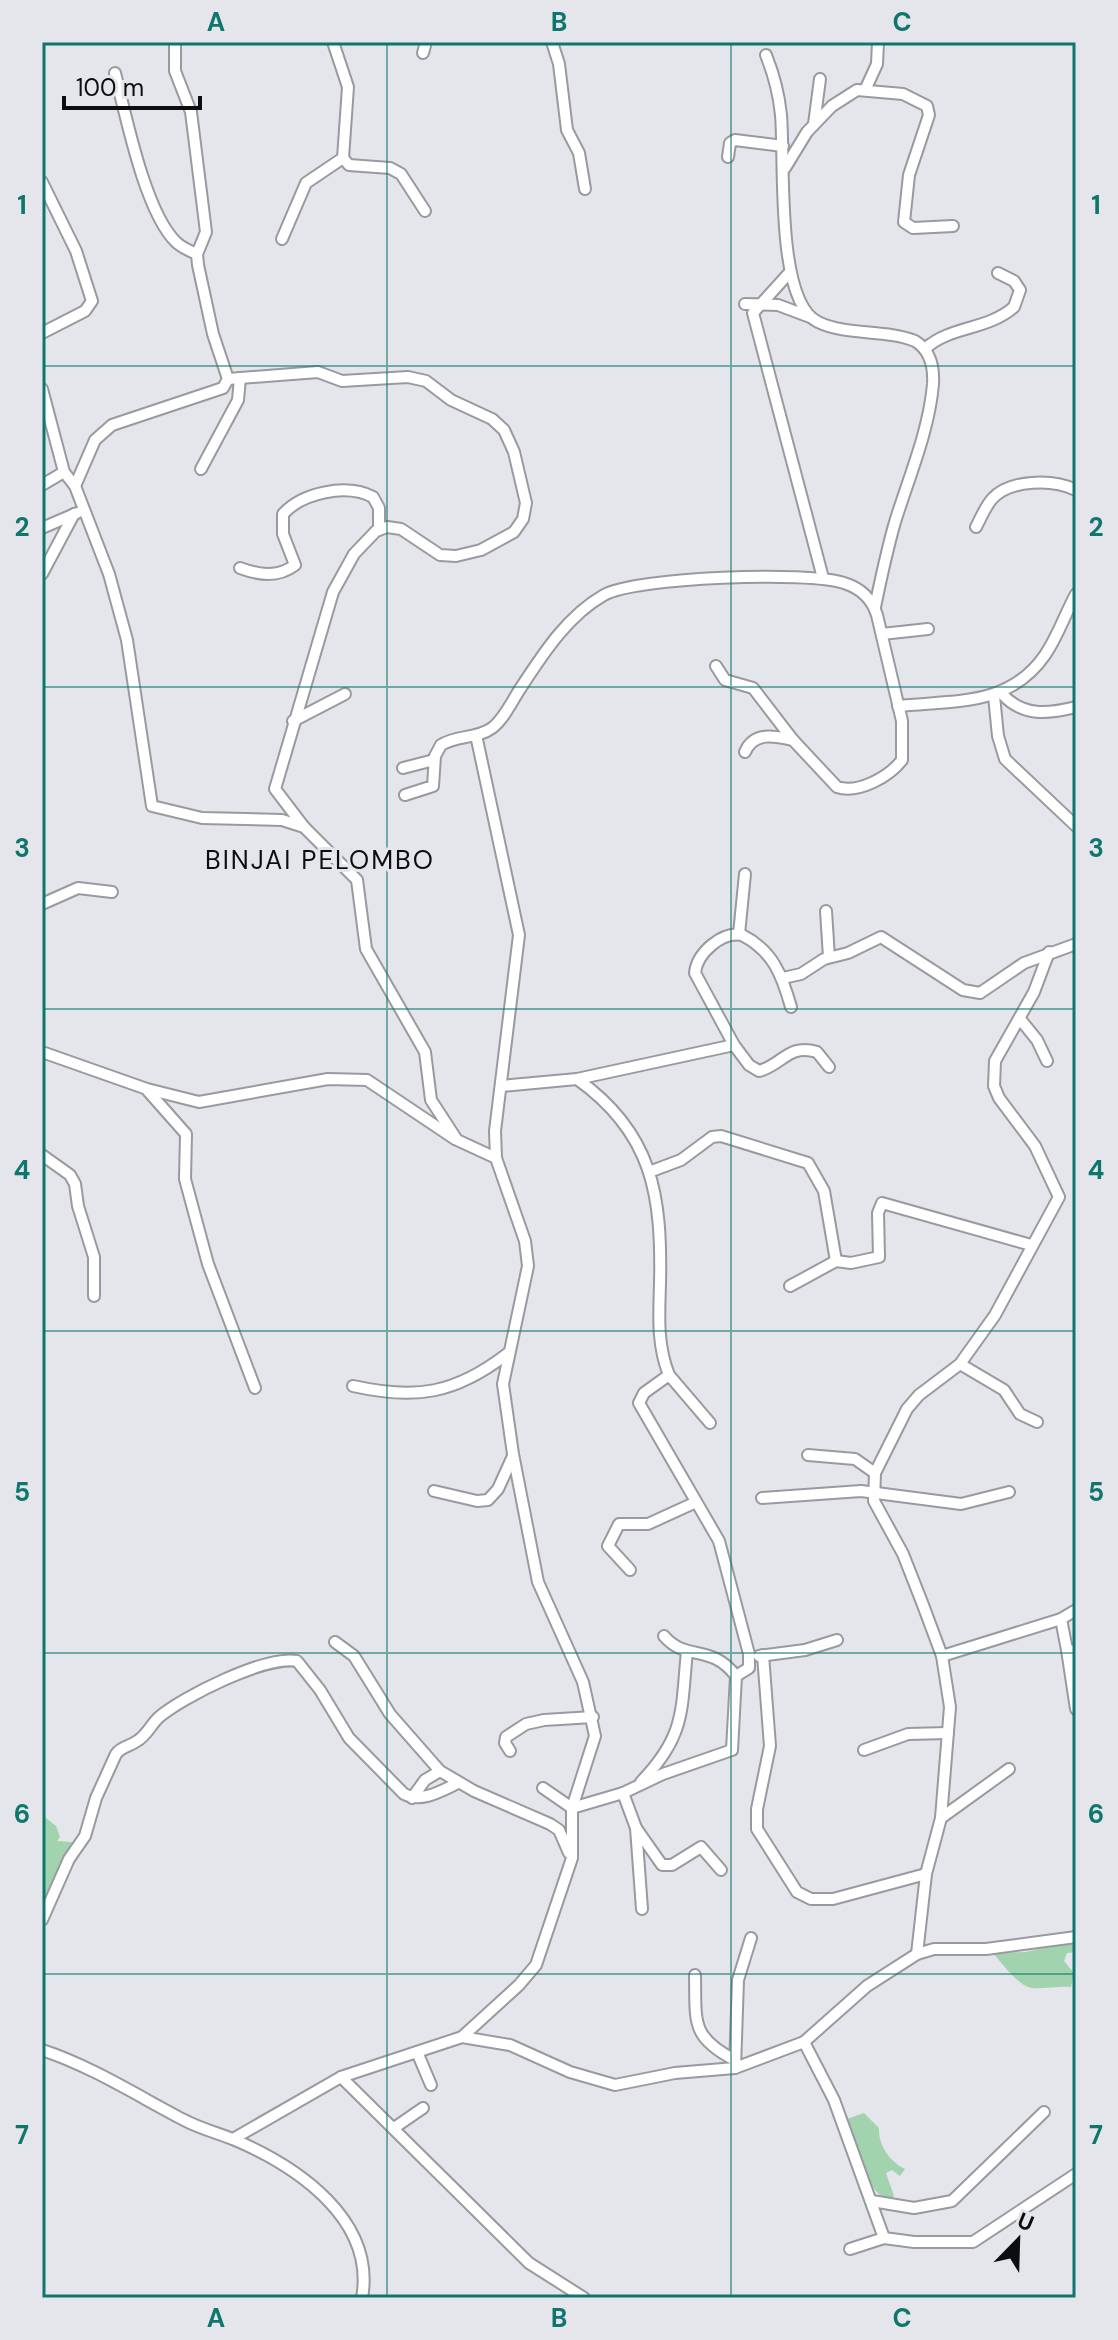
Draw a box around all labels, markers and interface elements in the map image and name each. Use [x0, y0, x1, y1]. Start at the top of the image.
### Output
text: A [207, 5, 225, 39]
text: B [551, 5, 567, 39]
text: C [892, 5, 912, 39]
scale bar [64, 60, 200, 110]
text: 100 m [76, 72, 144, 103]
text: 1 [17, 188, 27, 222]
text: 1 [1091, 188, 1101, 222]
text: 2 [14, 510, 30, 544]
text: 2 [1088, 510, 1104, 544]
text: 3 [14, 831, 30, 865]
text: 3 [1088, 831, 1104, 865]
district label: BINJAI PELOMBO [205, 843, 435, 877]
text: 4 [14, 1153, 30, 1187]
text: 4 [1088, 1153, 1104, 1187]
text: 5 [14, 1475, 30, 1509]
text: 5 [1088, 1475, 1104, 1509]
text: 6 [14, 1797, 30, 1831]
text: 6 [1088, 1797, 1104, 1831]
text: 7 [15, 2118, 29, 2152]
text: 7 [1089, 2118, 1103, 2152]
north arrow [978, 2200, 1058, 2280]
text: U [1013, 2206, 1038, 2238]
text: A [207, 2301, 225, 2335]
text: B [551, 2301, 567, 2335]
text: C [892, 2301, 912, 2335]

